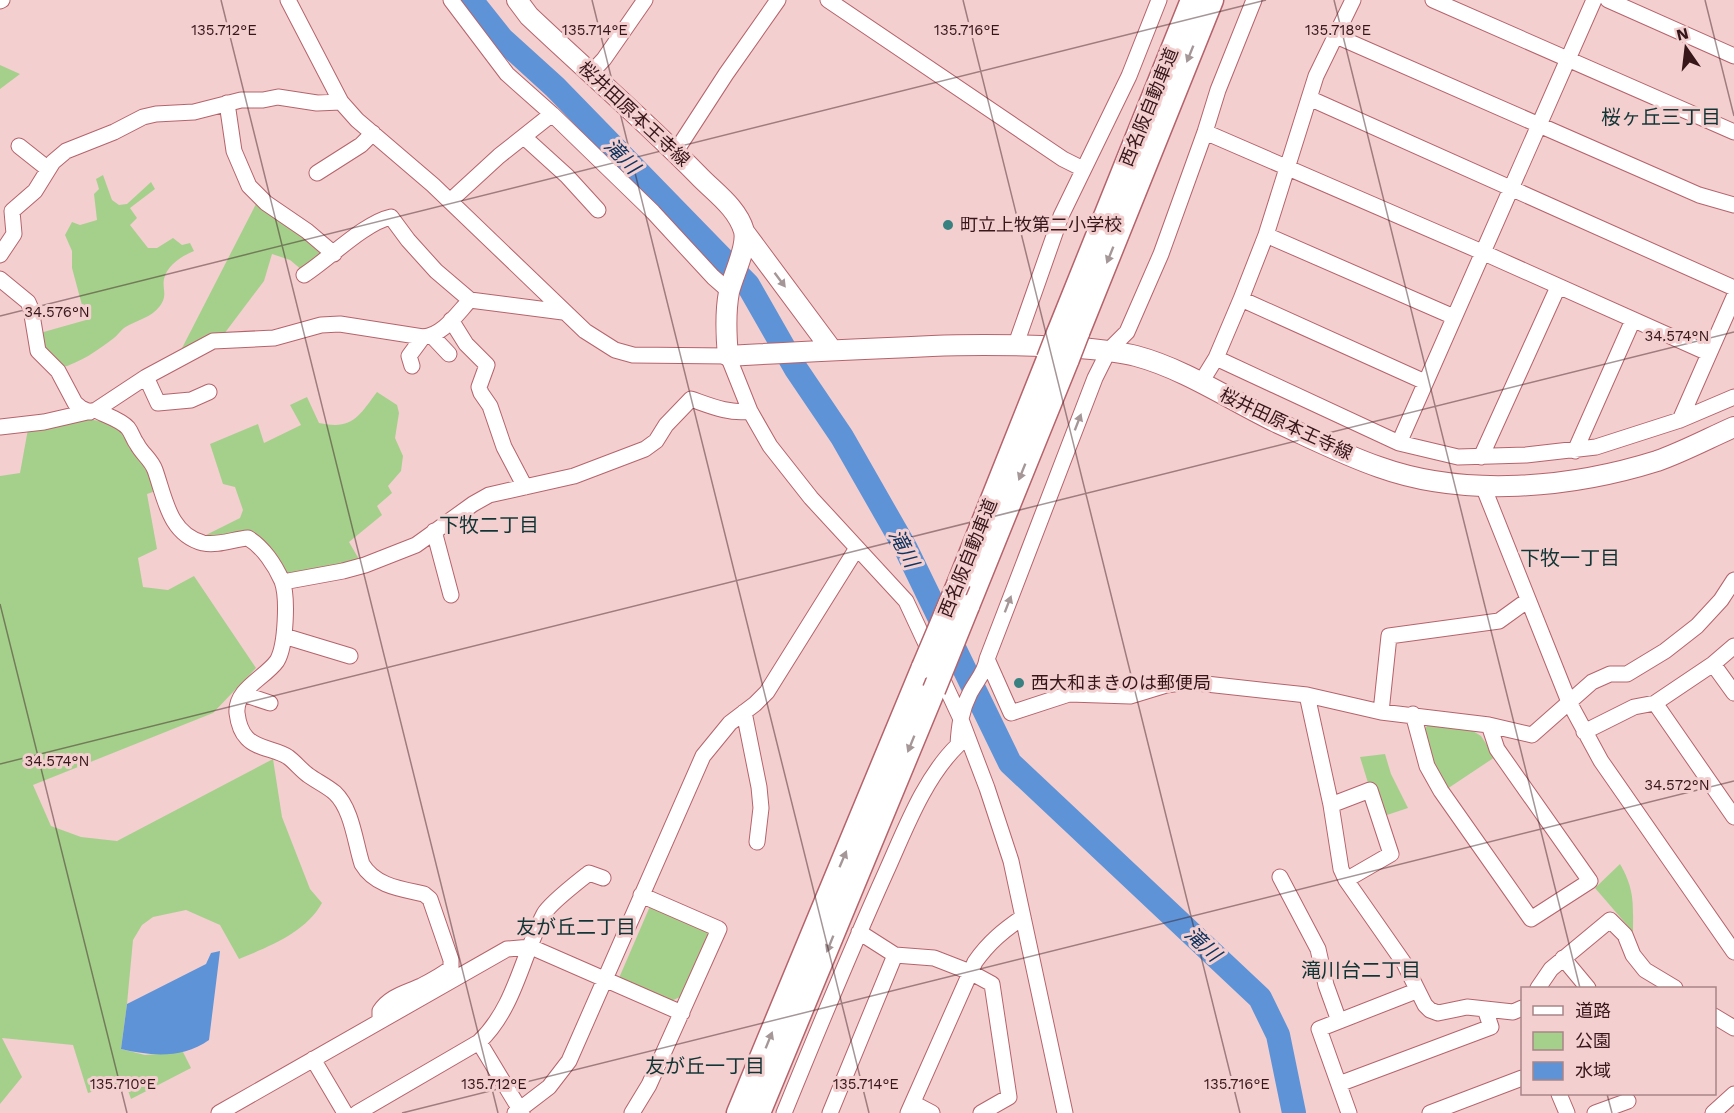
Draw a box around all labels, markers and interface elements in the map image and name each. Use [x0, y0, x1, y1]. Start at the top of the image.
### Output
north arrow [1656, 18, 1716, 78]
text: 135.712°E [191, 21, 257, 39]
text: 135.714°E [562, 21, 628, 39]
text: 135.716°E [934, 21, 1000, 39]
text: 135.718°E [1305, 21, 1371, 39]
text: N [1674, 23, 1691, 45]
street label: 西名阪自動車道 [1115, 44, 1182, 169]
one-way arrow [1185, 46, 1195, 64]
street label: 桜井田原本王寺線 [575, 57, 694, 170]
district label: 桜ヶ丘三丁目 [1601, 105, 1721, 129]
water label: 滝川 [599, 133, 646, 180]
place label: 町立上牧第二小学校 [960, 214, 1122, 235]
marker: 町立上牧第二小学校 [941, 218, 955, 232]
one-way arrow [1105, 246, 1114, 264]
one-way arrow [773, 272, 785, 287]
text: 34.576°N [24, 303, 90, 321]
text: 34.574°N [1645, 327, 1709, 345]
street label: 桜井田原本王寺線 [1217, 384, 1356, 463]
one-way arrow [1074, 413, 1084, 431]
one-way arrow [1017, 463, 1026, 481]
street label: 西名阪自動車道 [934, 495, 1001, 620]
district label: 下牧二丁目 [439, 513, 539, 537]
water label: 滝川 [884, 525, 925, 573]
district label: 下牧一丁目 [1520, 546, 1620, 570]
one-way arrow [1004, 595, 1013, 613]
place label: 西大和まきのは郵便局 [1031, 672, 1211, 693]
marker: 西大和まきのは郵便局 [1012, 676, 1026, 690]
one-way arrow [906, 736, 916, 754]
text: 34.574°N [25, 752, 89, 770]
text: 34.572°N [1644, 776, 1710, 794]
one-way arrow [839, 850, 848, 868]
district label: 友が丘二丁目 [516, 915, 636, 939]
water label: 滝川 [1180, 922, 1227, 968]
one-way arrow [825, 935, 834, 953]
district label: 滝川台二丁目 [1301, 958, 1421, 982]
legend [1521, 987, 1716, 1095]
text: 道路 [1575, 1000, 1611, 1021]
text: 公園 [1575, 1030, 1611, 1051]
one-way arrow [765, 1031, 774, 1049]
district label: 友が丘一丁目 [645, 1054, 765, 1078]
text: 水域 [1575, 1060, 1611, 1081]
text: 135.710°E [90, 1075, 156, 1093]
text: 135.712°E [461, 1075, 527, 1093]
text: 135.714°E [833, 1075, 899, 1093]
text: 135.716°E [1204, 1075, 1270, 1093]

